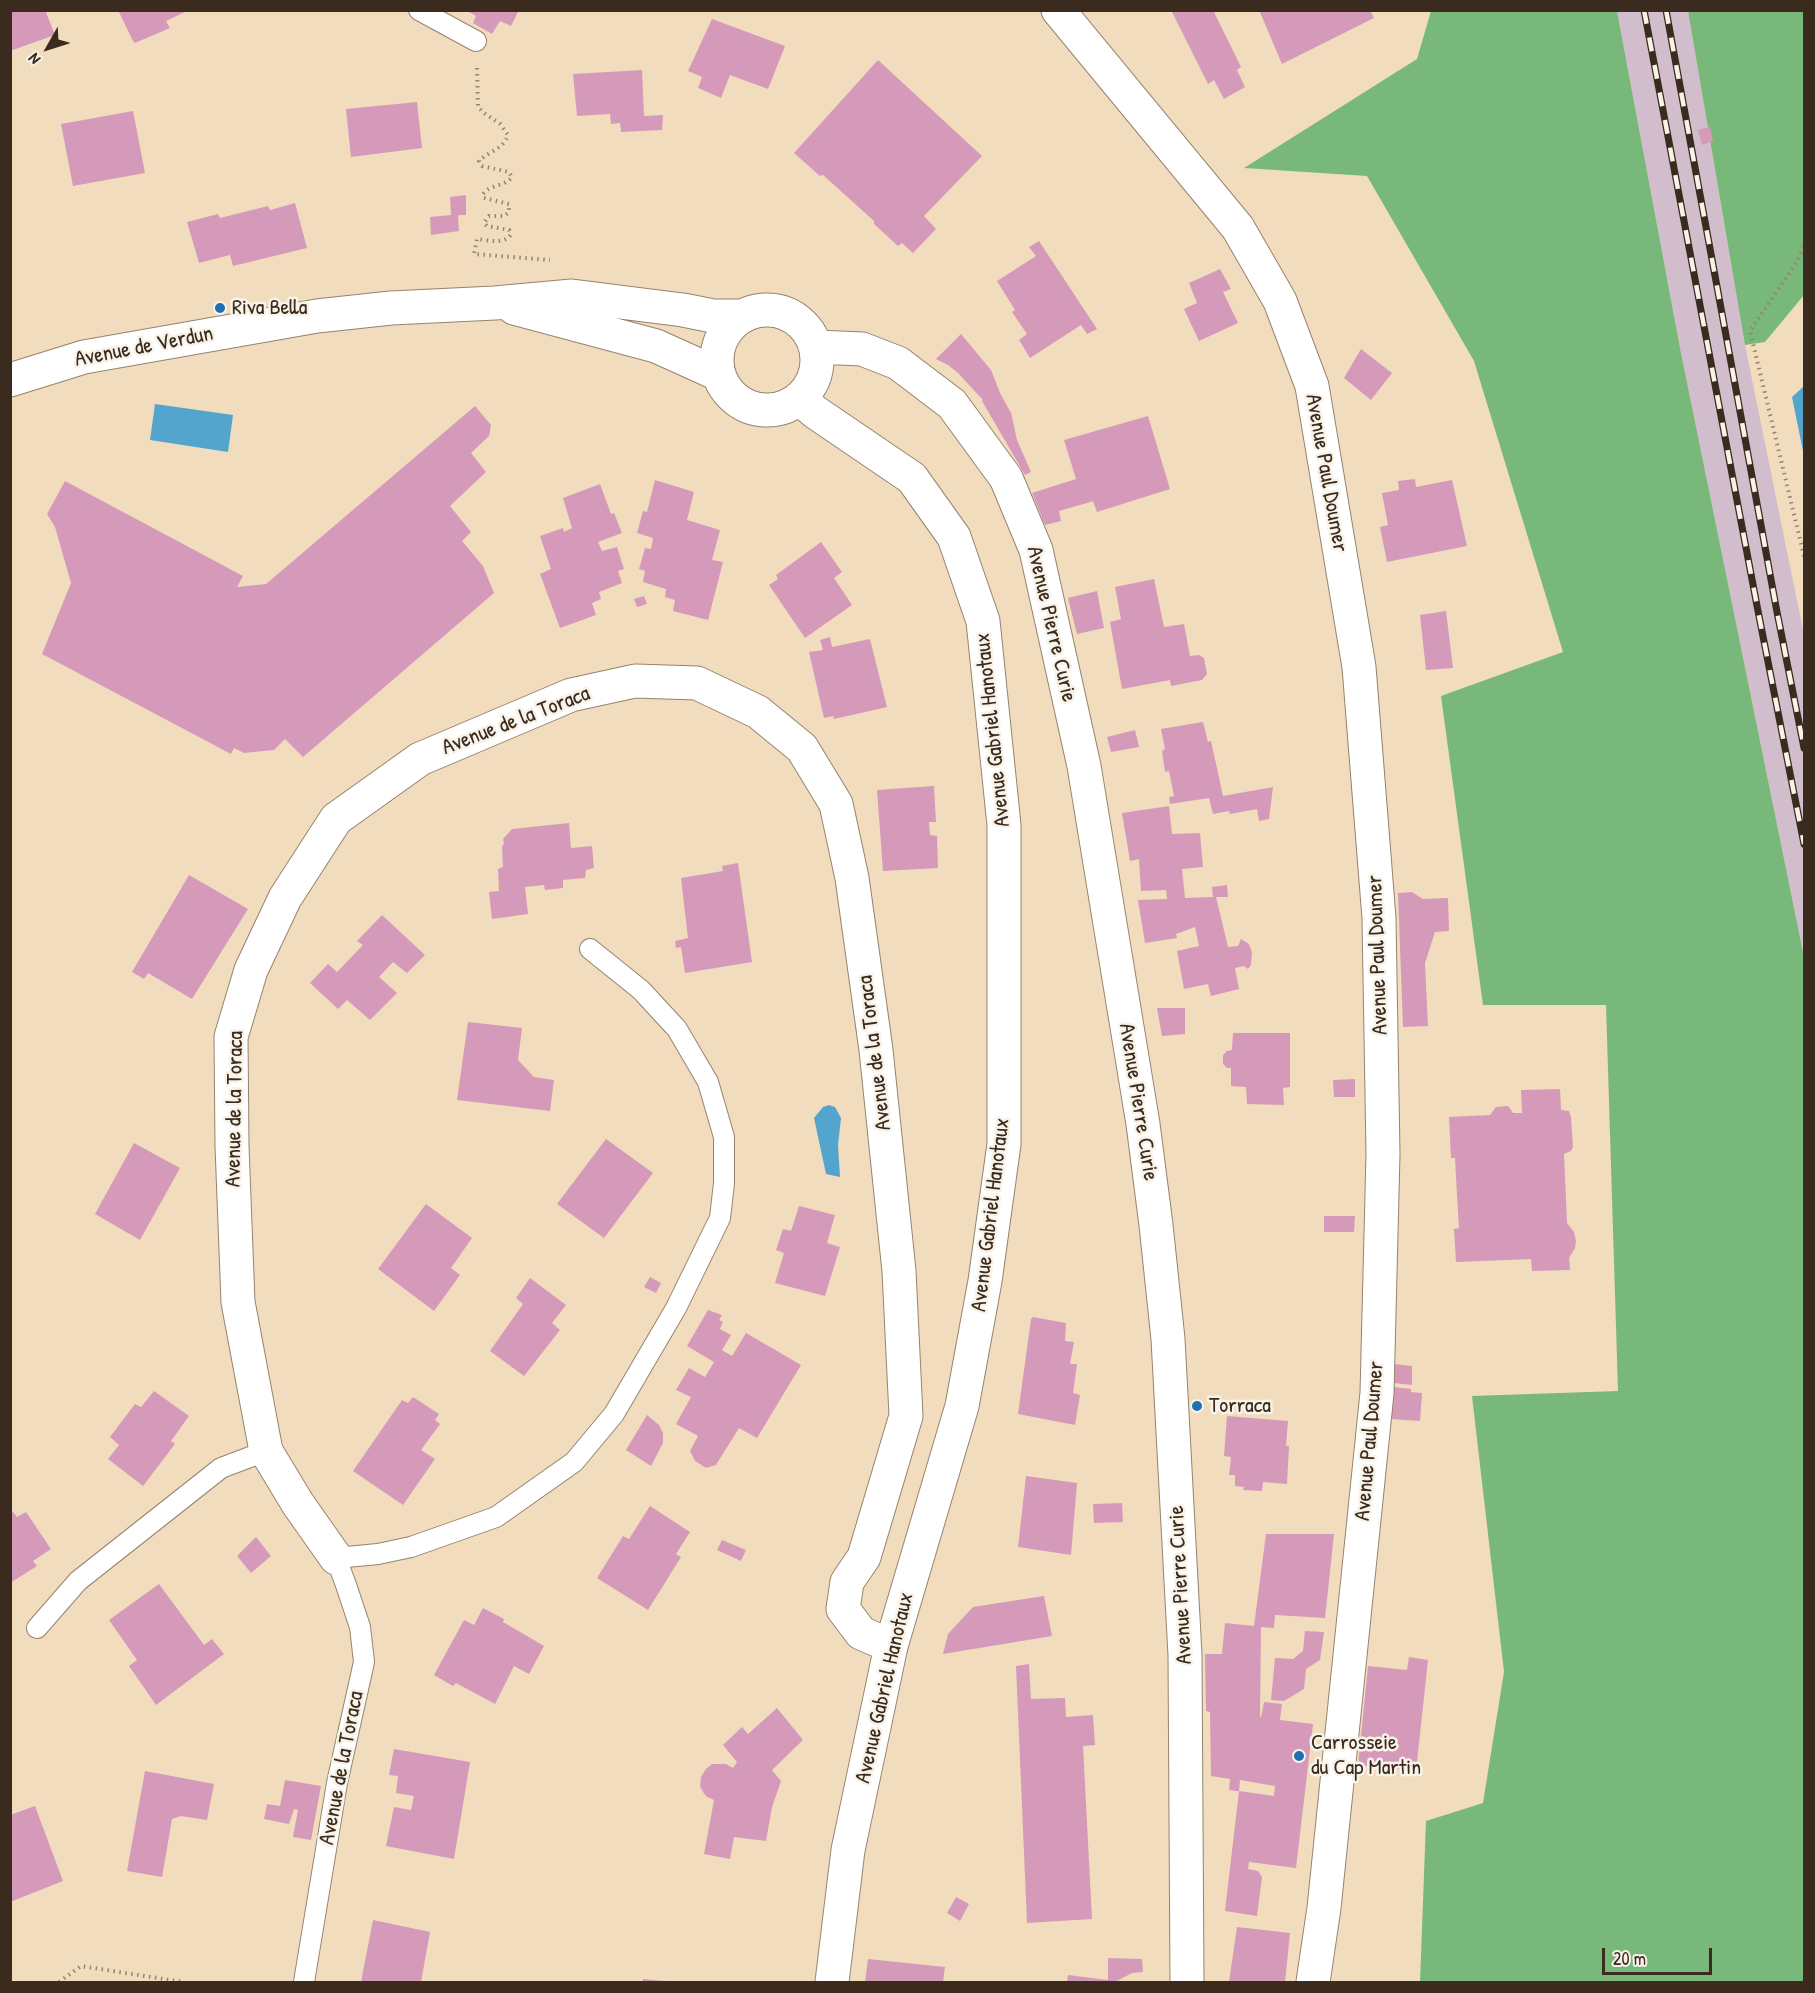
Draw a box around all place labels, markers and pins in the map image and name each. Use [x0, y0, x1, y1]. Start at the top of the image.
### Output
place label: Riva Bella [232, 295, 307, 321]
marker: Riva Bella [213, 301, 227, 315]
place label: Torraca [1209, 1393, 1271, 1419]
marker: Torraca [1190, 1399, 1204, 1413]
place label: Carrosseie du Cap Martin [1311, 1730, 1421, 1782]
marker: Carrosseie du Cap Martin [1292, 1749, 1306, 1763]

